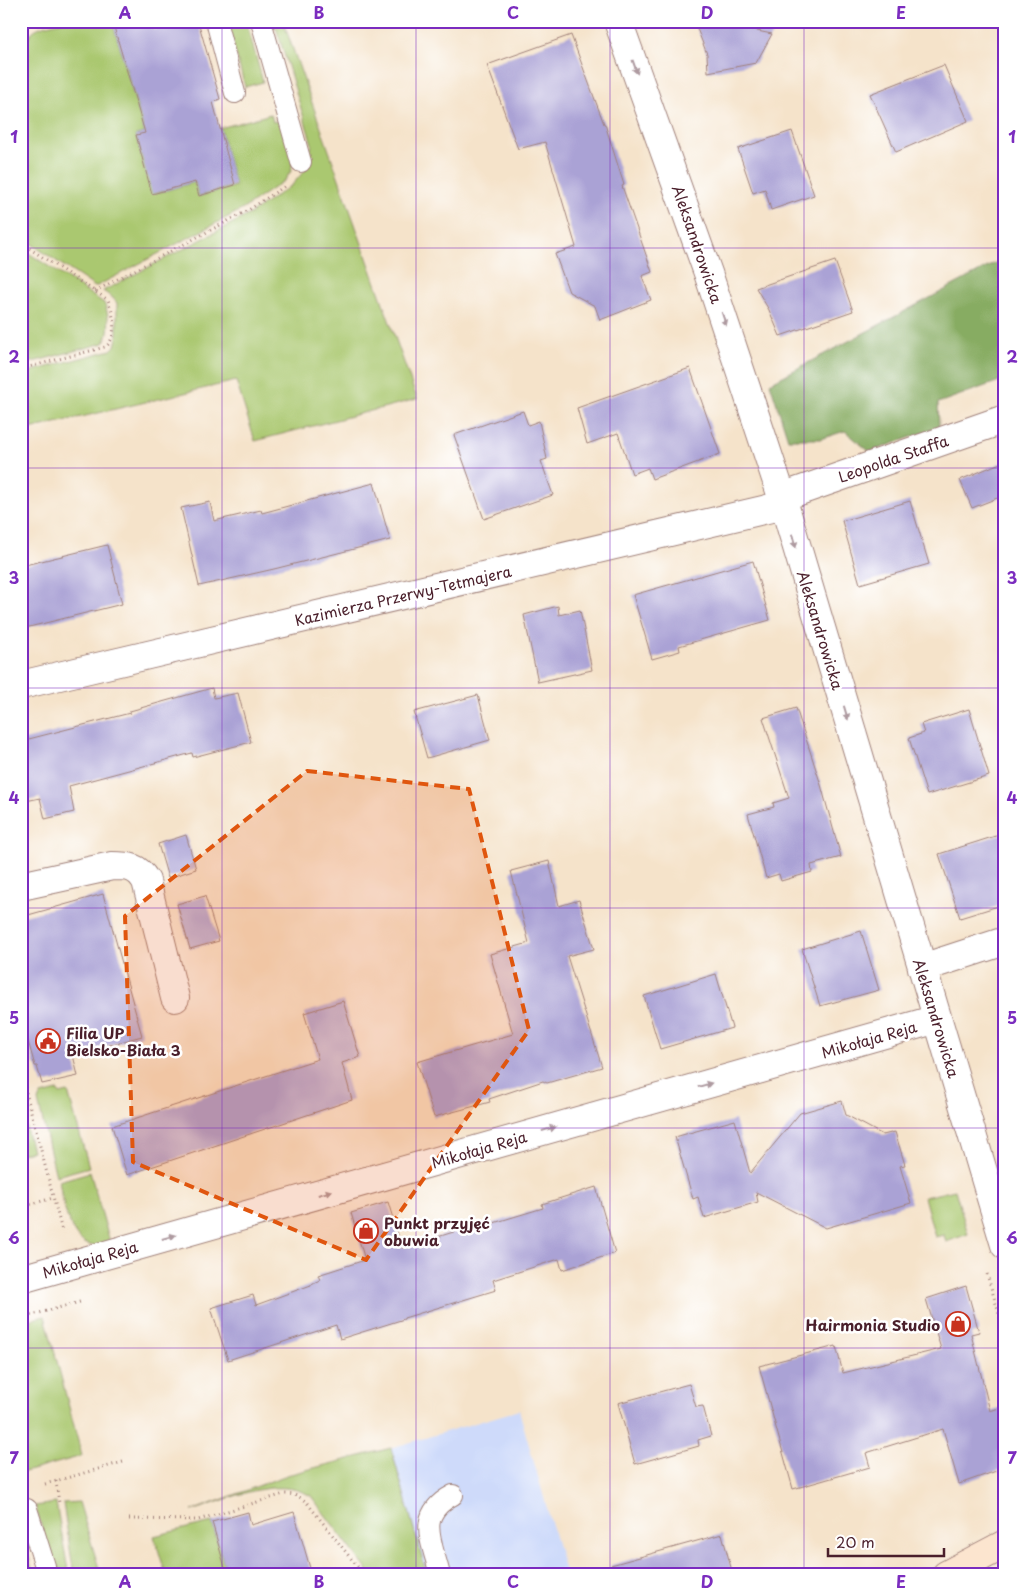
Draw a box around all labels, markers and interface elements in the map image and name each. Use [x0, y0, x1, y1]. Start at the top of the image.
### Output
text: A [119, 0, 132, 24]
text: B [314, 0, 325, 24]
text: C [507, 0, 519, 24]
text: D [701, 0, 713, 24]
text: E [896, 0, 906, 24]
one-way arrow [631, 60, 639, 75]
text: 1 [10, 124, 18, 148]
text: 1 [1008, 124, 1016, 148]
street label: Aleksandrowicka [667, 182, 729, 307]
one-way arrow [720, 312, 728, 327]
text: 2 [8, 344, 20, 368]
text: 2 [1006, 344, 1018, 368]
street label: Leopolda Staffa [835, 428, 952, 488]
one-way arrow [791, 534, 799, 549]
street label: Kazimierza Przerwy-Tetmajera [292, 559, 514, 631]
text: 3 [9, 565, 19, 589]
text: 3 [1007, 565, 1017, 589]
street label: Aleksandrowicka [792, 567, 850, 693]
one-way arrow [842, 706, 850, 721]
text: 4 [9, 785, 20, 809]
text: 4 [1007, 785, 1018, 809]
street label: Aleksandrowicka [908, 955, 966, 1081]
text: 5 [9, 1005, 19, 1029]
text: 5 [1007, 1005, 1017, 1029]
street label: Mikołaja Reja [819, 1014, 920, 1064]
place label: Filia UP Bielsko-Biała 3 [66, 1021, 181, 1061]
public building icon: Filia UP Bielsko-Biała 3 [35, 1028, 61, 1054]
one-way arrow [697, 1081, 713, 1089]
street label: Mikołaja Reja [429, 1124, 530, 1174]
one-way arrow [541, 1125, 556, 1133]
one-way arrow [318, 1188, 333, 1196]
place label: Punkt przyjęć obuwia [384, 1211, 490, 1251]
shop icon: Punkt przyjęć obuwia [353, 1218, 379, 1244]
text: 6 [8, 1225, 20, 1249]
text: 6 [1006, 1225, 1018, 1249]
one-way arrow [161, 1232, 176, 1240]
street label: Mikołaja Reja [40, 1234, 141, 1284]
shop icon: Hairmonia Studio [945, 1311, 971, 1337]
place label: Hairmonia Studio [806, 1313, 940, 1336]
text: 7 [9, 1445, 19, 1469]
text: 7 [1007, 1445, 1017, 1469]
scale bar [828, 1526, 945, 1558]
text: 20 m [836, 1530, 875, 1553]
text: A [119, 1569, 132, 1593]
text: B [314, 1569, 325, 1593]
text: C [507, 1569, 519, 1593]
text: D [701, 1569, 713, 1593]
text: E [896, 1569, 906, 1593]

